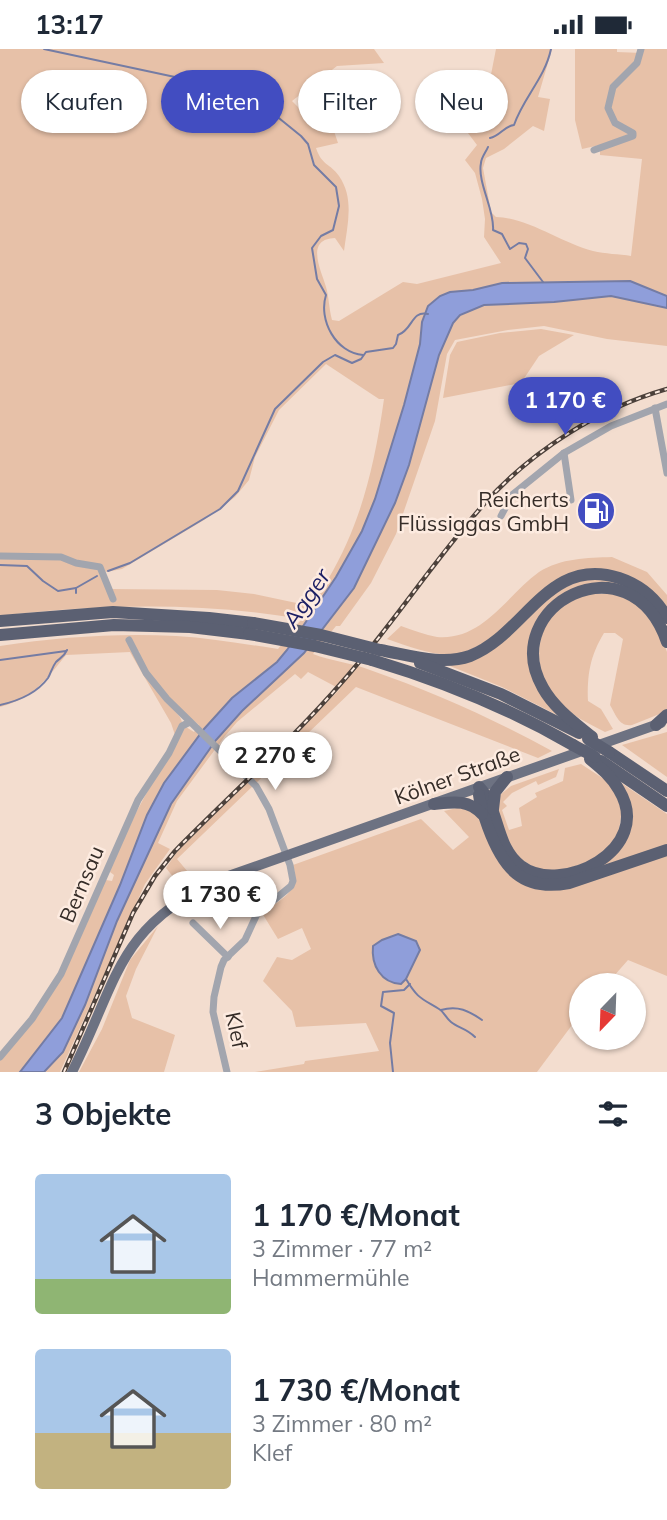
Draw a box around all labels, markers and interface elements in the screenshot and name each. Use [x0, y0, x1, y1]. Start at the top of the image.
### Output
text: 13:17 [35, 8, 104, 41]
chip: Kaufen [21, 70, 147, 133]
chip: Mieten [161, 70, 284, 133]
chip: Filter [298, 70, 401, 133]
chip: Neu [415, 70, 508, 133]
pin: 1 170 € [500, 377, 630, 437]
text: 1 170 € [524, 385, 606, 414]
place label: Reicherts Flüssiggas GmbH [398, 486, 569, 536]
fuel station icon: Reicherts Flüssiggas GmbH [575, 490, 617, 532]
water label: Agger [275, 561, 337, 634]
pin: 2 270 € [210, 733, 340, 792]
text: 2 270 € [234, 740, 316, 769]
street label: Kölner Straße [390, 740, 524, 810]
street label: Bernsau [53, 842, 109, 926]
pin: 1 730 € [155, 871, 285, 931]
text: 1 730 € [179, 879, 261, 908]
north arrow [569, 973, 646, 1050]
map controls [569, 973, 646, 1050]
street label: Klef [220, 1009, 254, 1052]
text: 3 Objekte [35, 1095, 171, 1133]
icon: filters [594, 1095, 632, 1133]
text: 1 170 €/Monat [252, 1196, 460, 1234]
icon: home [91, 1202, 175, 1286]
text: 3 Zimmer · 77 m² [252, 1234, 432, 1263]
text: Hammermühle [252, 1263, 410, 1292]
text: 1 730 €/Monat [252, 1371, 460, 1409]
icon: home [91, 1377, 175, 1461]
text: 3 Zimmer · 80 m² [252, 1409, 432, 1438]
text: Klef [252, 1438, 292, 1467]

